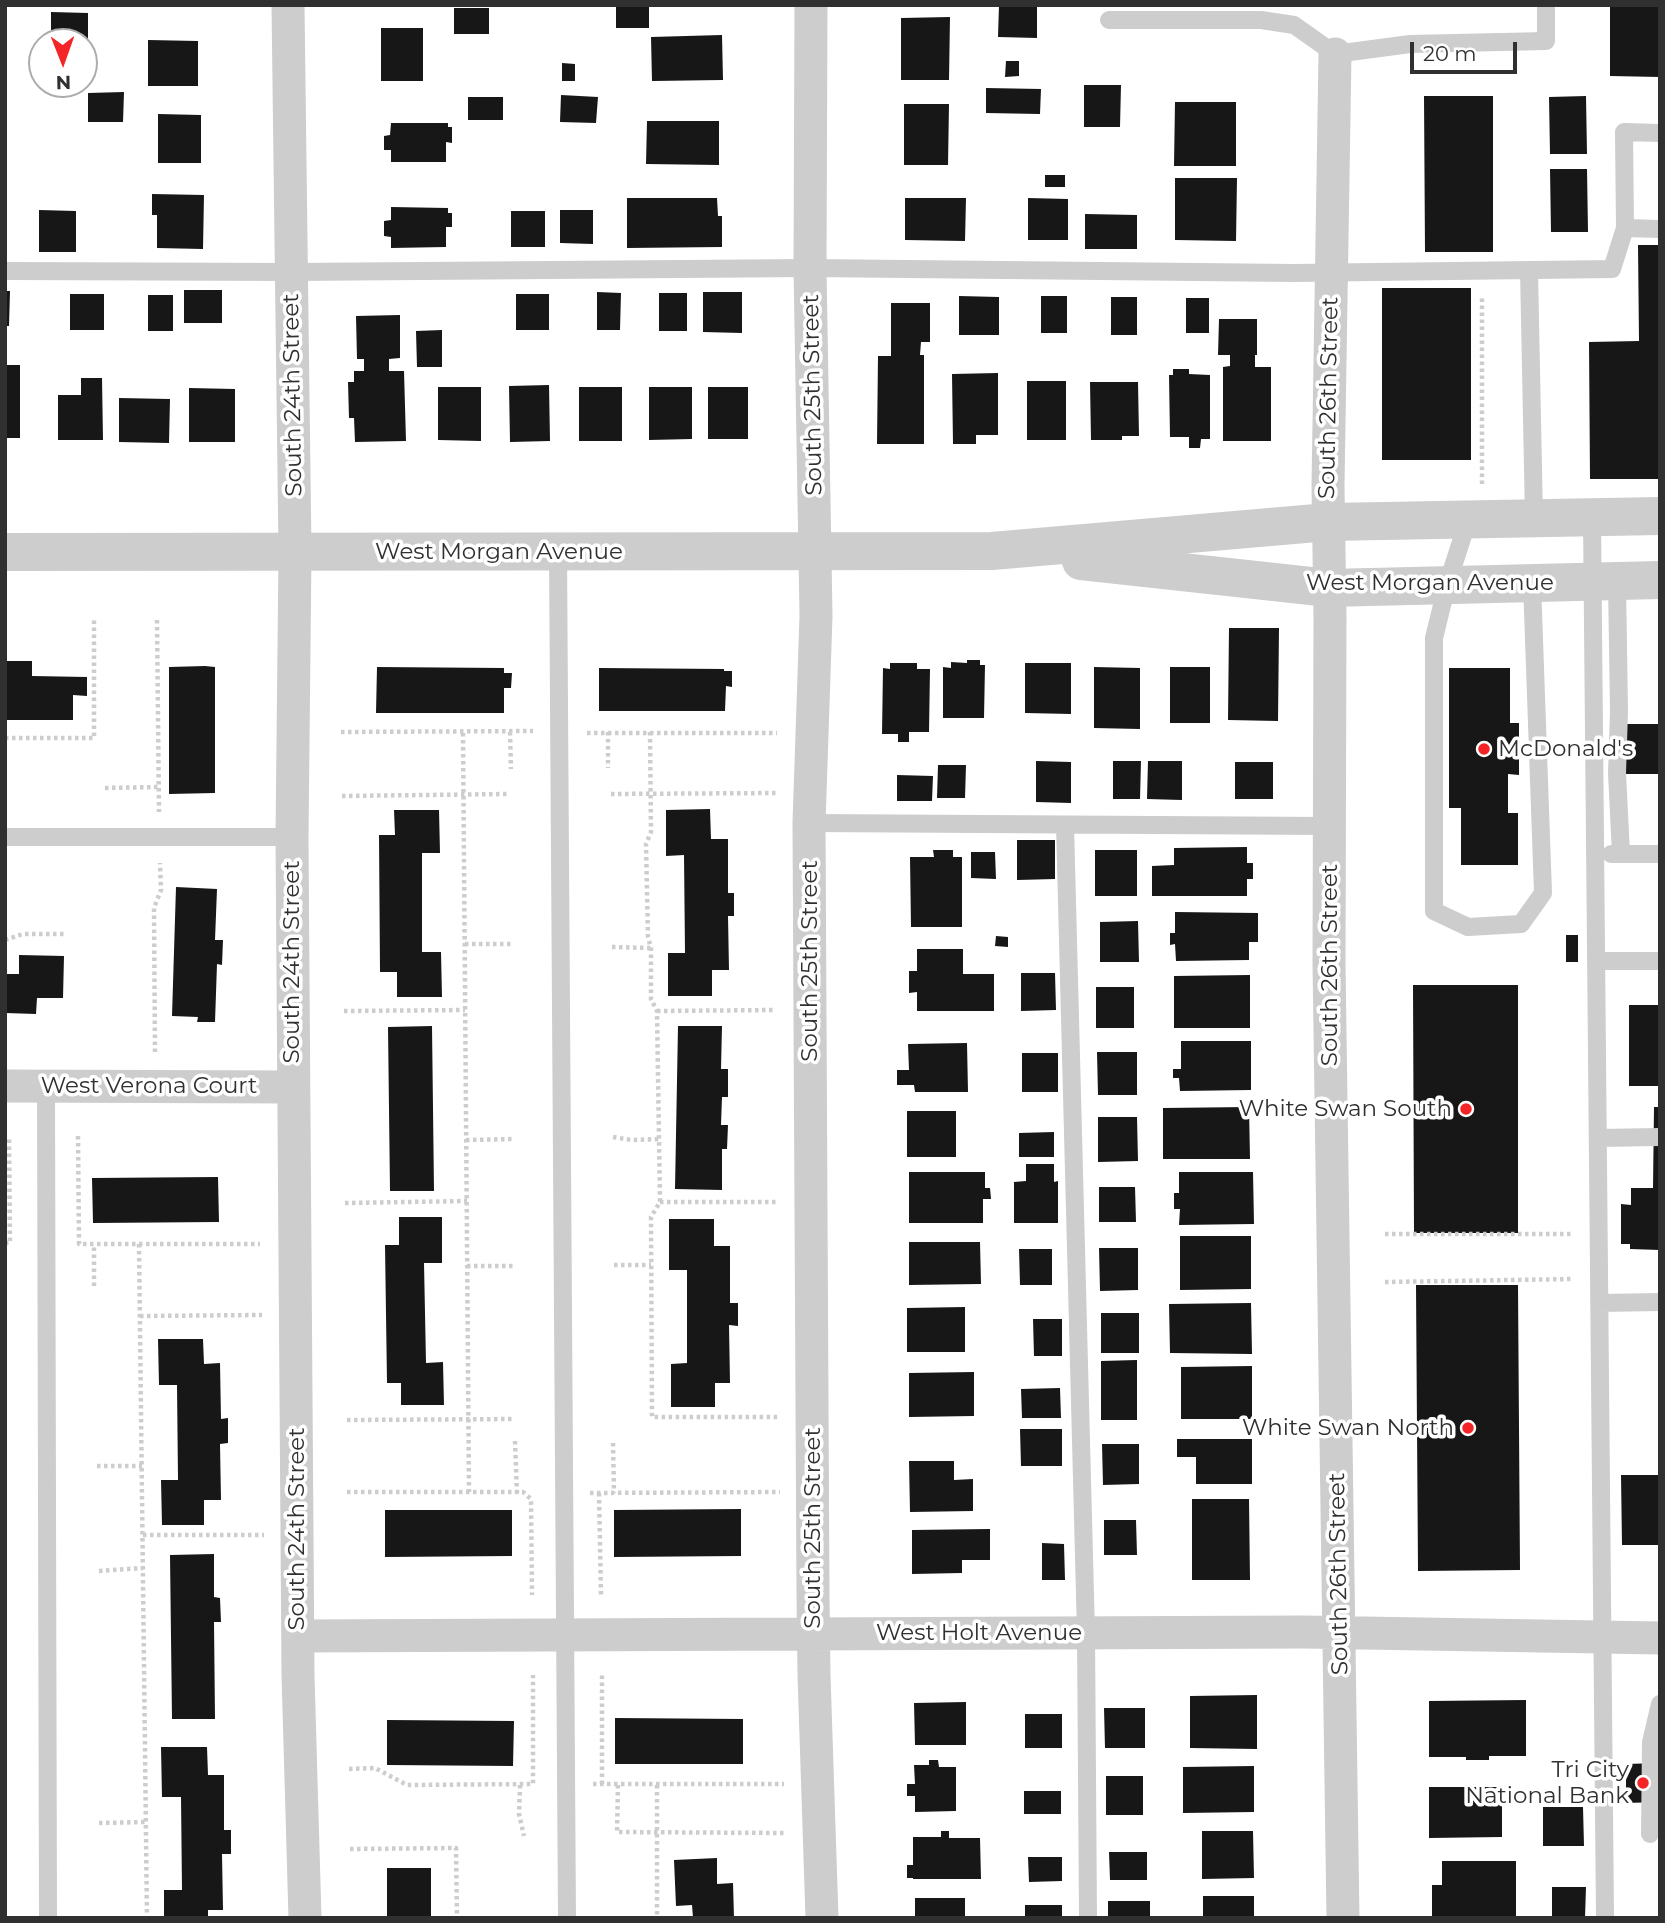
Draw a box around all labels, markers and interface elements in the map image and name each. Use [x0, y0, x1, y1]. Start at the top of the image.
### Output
north arrow [28, 28, 98, 98]
scale bar [1413, 28, 1520, 72]
text: 20 m [1423, 41, 1477, 66]
text: N [55, 71, 71, 94]
street label: South 24th Street [277, 293, 309, 497]
street label: South 25th Street [797, 294, 829, 496]
street label: South 26th Street [1313, 297, 1345, 499]
street label: West Morgan Avenue [375, 538, 623, 566]
street label: West Morgan Avenue [1306, 569, 1554, 597]
place label: McDonald's [1498, 735, 1633, 763]
marker: McDonald's [1476, 741, 1492, 757]
street label: South 24th Street [278, 860, 306, 1064]
street label: South 25th Street [796, 860, 824, 1062]
street label: South 26th Street [1316, 864, 1344, 1066]
street label: West Verona Court [41, 1072, 257, 1100]
place label: White Swan South [1239, 1095, 1452, 1123]
marker: White Swan South [1458, 1101, 1474, 1117]
place label: White Swan North [1242, 1414, 1454, 1442]
marker: White Swan North [1460, 1420, 1476, 1436]
street label: South 24th Street [283, 1427, 311, 1631]
street label: South 25th Street [799, 1427, 827, 1629]
street label: South 26th Street [1323, 1473, 1355, 1675]
street label: West Holt Avenue [876, 1619, 1082, 1647]
place label: Tri City National Bank [1465, 1756, 1629, 1810]
marker: Tri City National Bank [1635, 1775, 1651, 1791]

